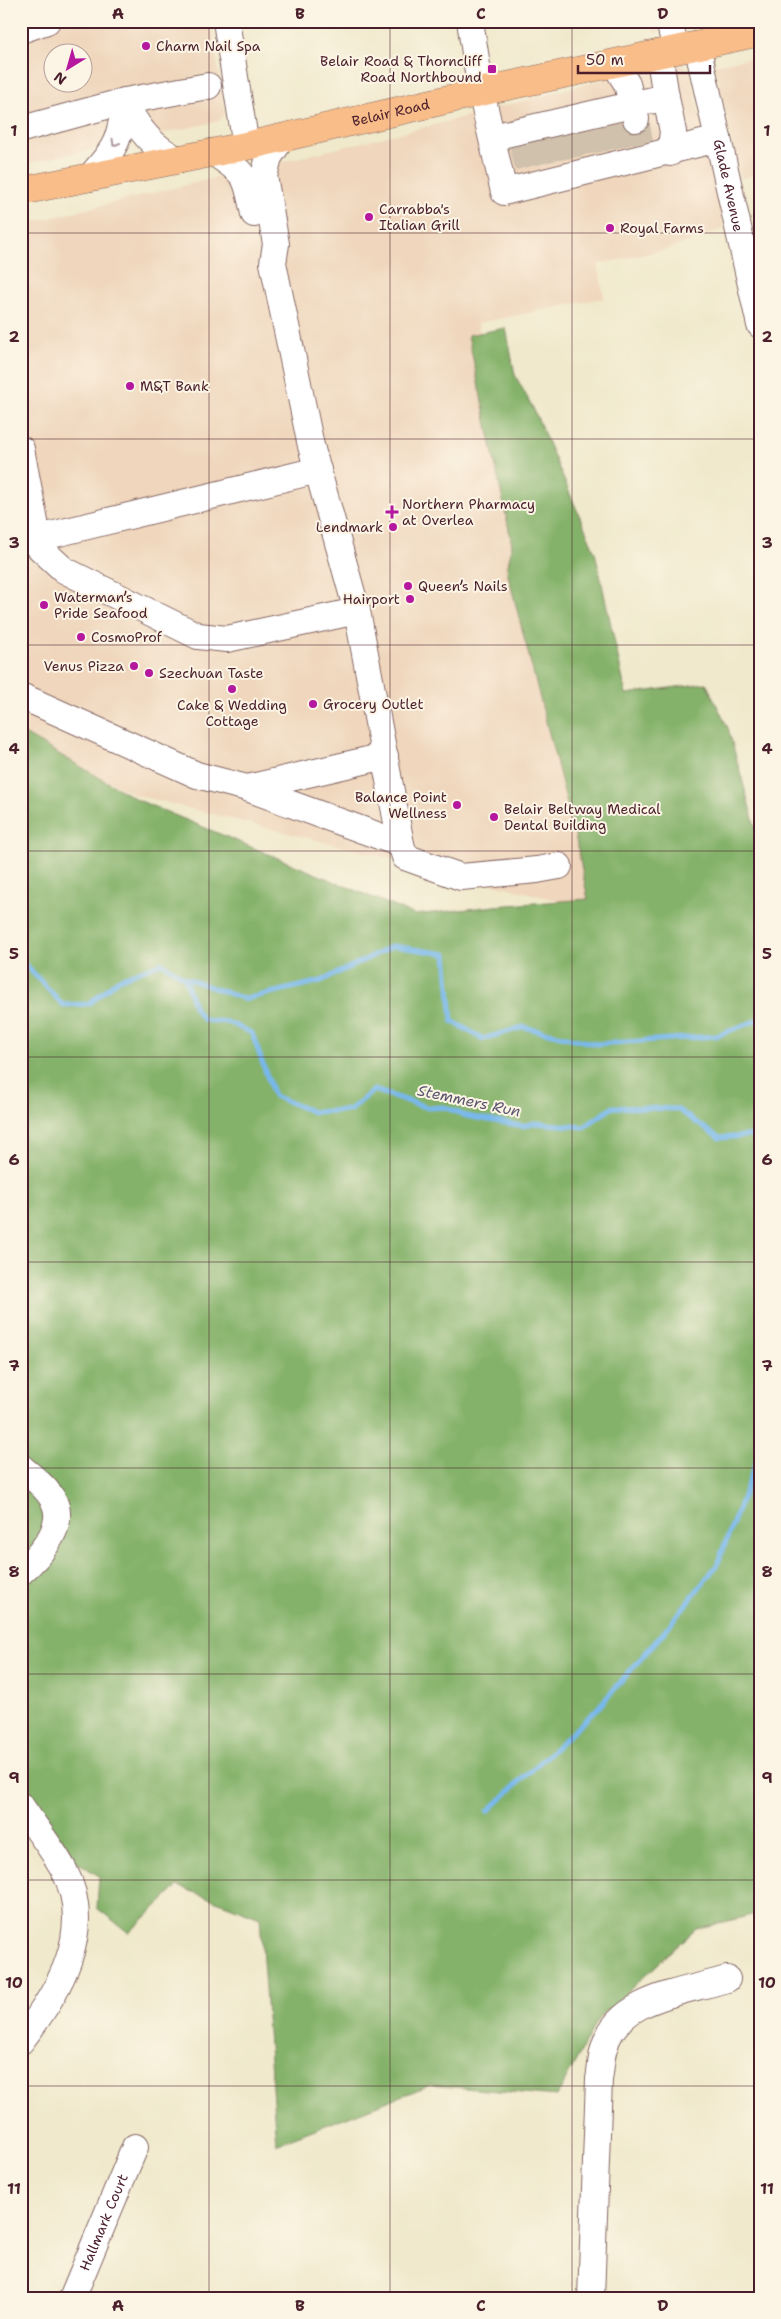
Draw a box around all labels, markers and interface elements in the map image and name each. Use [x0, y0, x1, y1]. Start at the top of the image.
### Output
text: A [112, 3, 124, 24]
text: B [295, 3, 305, 24]
text: C [476, 3, 486, 24]
text: D [657, 3, 669, 24]
place label: Charm Nail Spa [156, 37, 261, 55]
marker: Charm Nail Spa [140, 40, 152, 52]
north arrow [42, 42, 92, 92]
scale bar [578, 42, 711, 74]
text: 50 m [586, 50, 624, 70]
place label: Belair Road & Thorncliff Road Northbound [320, 52, 483, 86]
marker: Belair Road & Thorncliff Road Northbound [486, 63, 498, 75]
text: N [50, 68, 70, 89]
street label: Belair Road [350, 95, 431, 130]
text: 1 [10, 120, 18, 141]
text: 1 [763, 120, 771, 141]
one-way arrow [112, 138, 122, 147]
street label: Glade Avenue [709, 138, 748, 233]
place label: Carrabba's Italian Grill [379, 200, 461, 234]
marker: Carrabba's Italian Grill [363, 211, 375, 223]
place label: Royal Farms [620, 219, 704, 237]
marker: Royal Farms [604, 222, 616, 234]
text: 2 [8, 326, 20, 347]
text: 2 [761, 326, 773, 347]
place label: M&T Bank [140, 377, 209, 395]
marker: M&T Bank [124, 380, 136, 392]
place label: Northern Pharmacy at Overlea [402, 495, 535, 529]
marker: Northern Pharmacy at Overlea [386, 506, 398, 518]
place label: Lendmark [316, 518, 383, 536]
marker: Lendmark [387, 521, 399, 533]
text: 3 [8, 532, 20, 553]
text: 3 [761, 532, 773, 553]
place label: Queen’s Nails [418, 577, 508, 595]
marker: Queen’s Nails [402, 580, 414, 592]
place label: Waterman’s Pride Seafood [54, 588, 148, 622]
place label: Hairport [343, 590, 400, 608]
marker: Hairport [404, 593, 416, 605]
marker: Waterman’s Pride Seafood [38, 599, 50, 611]
place label: CosmoProf [91, 628, 163, 646]
marker: CosmoProf [75, 631, 87, 643]
place label: Venus Pizza [43, 657, 124, 675]
marker: Venus Pizza [128, 660, 140, 672]
place label: Szechuan Taste [159, 664, 264, 682]
marker: Szechuan Taste [143, 667, 155, 679]
marker: Cake & Wedding Cottage [226, 683, 238, 695]
place label: Grocery Outlet [323, 695, 424, 713]
place label: Cake & Wedding Cottage [177, 696, 287, 730]
marker: Grocery Outlet [307, 698, 319, 710]
text: 4 [8, 738, 20, 759]
text: 4 [761, 738, 773, 759]
place label: Balance Point Wellness [355, 788, 447, 822]
marker: Balance Point Wellness [451, 799, 463, 811]
place label: Belair Beltway Medical Dental Building [504, 800, 661, 834]
marker: Belair Beltway Medical Dental Building [488, 811, 500, 823]
text: 5 [9, 943, 19, 964]
text: 5 [762, 943, 772, 964]
water label: Stemmers Run [416, 1080, 522, 1122]
text: 6 [8, 1149, 20, 1170]
text: 6 [761, 1149, 773, 1170]
text: 7 [8, 1355, 20, 1376]
text: 7 [761, 1355, 773, 1376]
text: 8 [8, 1561, 20, 1582]
text: 8 [761, 1561, 773, 1582]
text: 9 [8, 1767, 20, 1788]
text: 9 [761, 1767, 773, 1788]
text: 10 [5, 1972, 23, 1993]
text: 10 [758, 1972, 776, 1993]
street label: Hallmark Court [75, 2171, 132, 2274]
text: 11 [7, 2178, 21, 2199]
text: 11 [760, 2178, 774, 2199]
text: A [112, 2295, 124, 2316]
text: B [295, 2295, 305, 2316]
text: C [476, 2295, 486, 2316]
text: D [657, 2295, 669, 2316]

